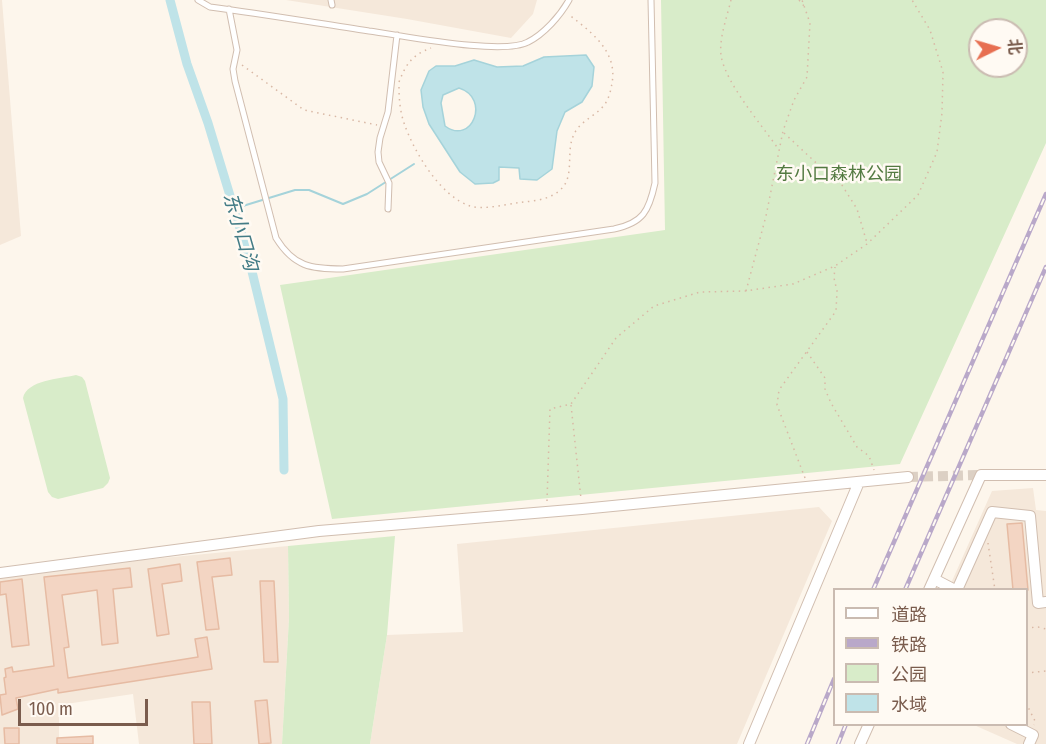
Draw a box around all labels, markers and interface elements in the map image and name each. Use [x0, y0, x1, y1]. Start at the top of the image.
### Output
north arrow [968, 18, 1028, 78]
text: 北 [1004, 38, 1025, 55]
park label: 东小口森林公园 [776, 164, 902, 186]
water label: 东小口沟 [217, 190, 263, 274]
legend [833, 588, 1028, 726]
text: 道路 [891, 604, 927, 626]
text: 铁路 [891, 634, 927, 656]
text: 公园 [891, 664, 927, 686]
scale bar [21, 687, 152, 725]
text: 水域 [891, 694, 927, 716]
text: 100 m [29, 698, 73, 720]

